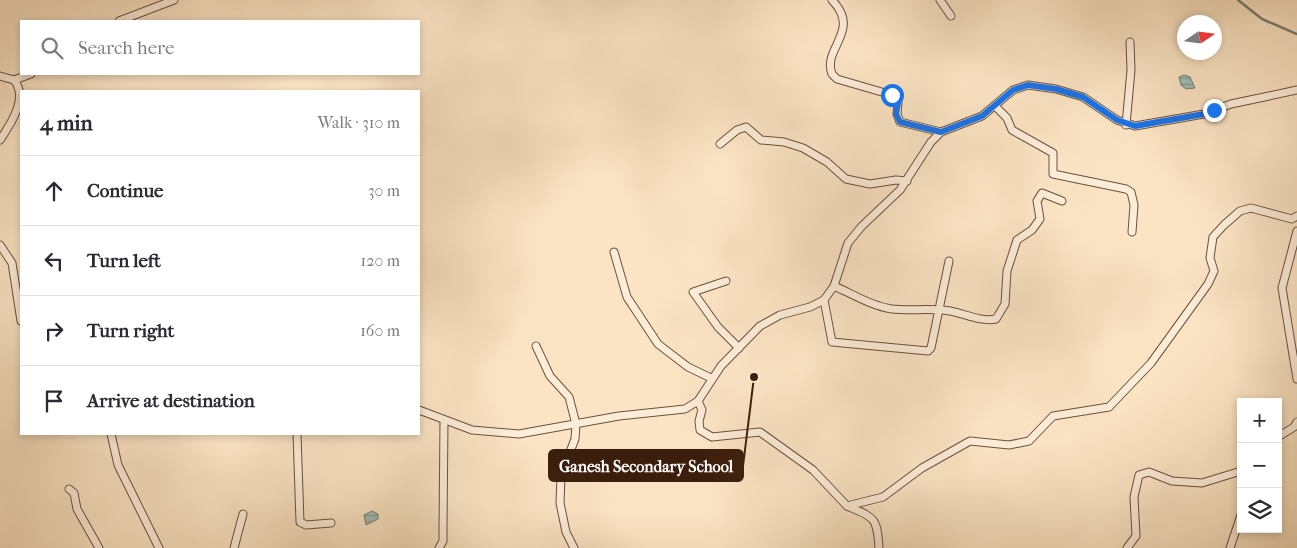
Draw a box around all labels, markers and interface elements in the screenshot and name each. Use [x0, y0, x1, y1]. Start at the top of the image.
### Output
north arrow [1177, 15, 1222, 60]
search box [20, 20, 420, 75]
icon: search [38, 34, 66, 62]
text: Search here [78, 37, 174, 59]
route start [881, 84, 904, 107]
route end [1203, 99, 1226, 122]
text: 4 min [40, 111, 93, 135]
text: Walk · 310 m [317, 113, 400, 132]
icon: ahead [40, 177, 68, 205]
text: Continue [87, 180, 163, 202]
text: 30 m [368, 181, 400, 200]
icon: left [40, 247, 68, 275]
text: Turn left [87, 250, 161, 272]
text: 120 m [361, 251, 400, 270]
icon: right [40, 317, 68, 345]
text: Turn right [87, 320, 174, 342]
text: 160 m [360, 321, 400, 340]
icon: arrive [40, 387, 68, 415]
text: Arrive at destination [87, 390, 255, 412]
map controls [1237, 398, 1282, 533]
button: + [1237, 398, 1282, 443]
button: − [1237, 443, 1282, 488]
callout: Ganesh Secondary School [549, 450, 743, 481]
text: Ganesh Secondary School [559, 457, 734, 477]
button: layers [1237, 488, 1282, 533]

